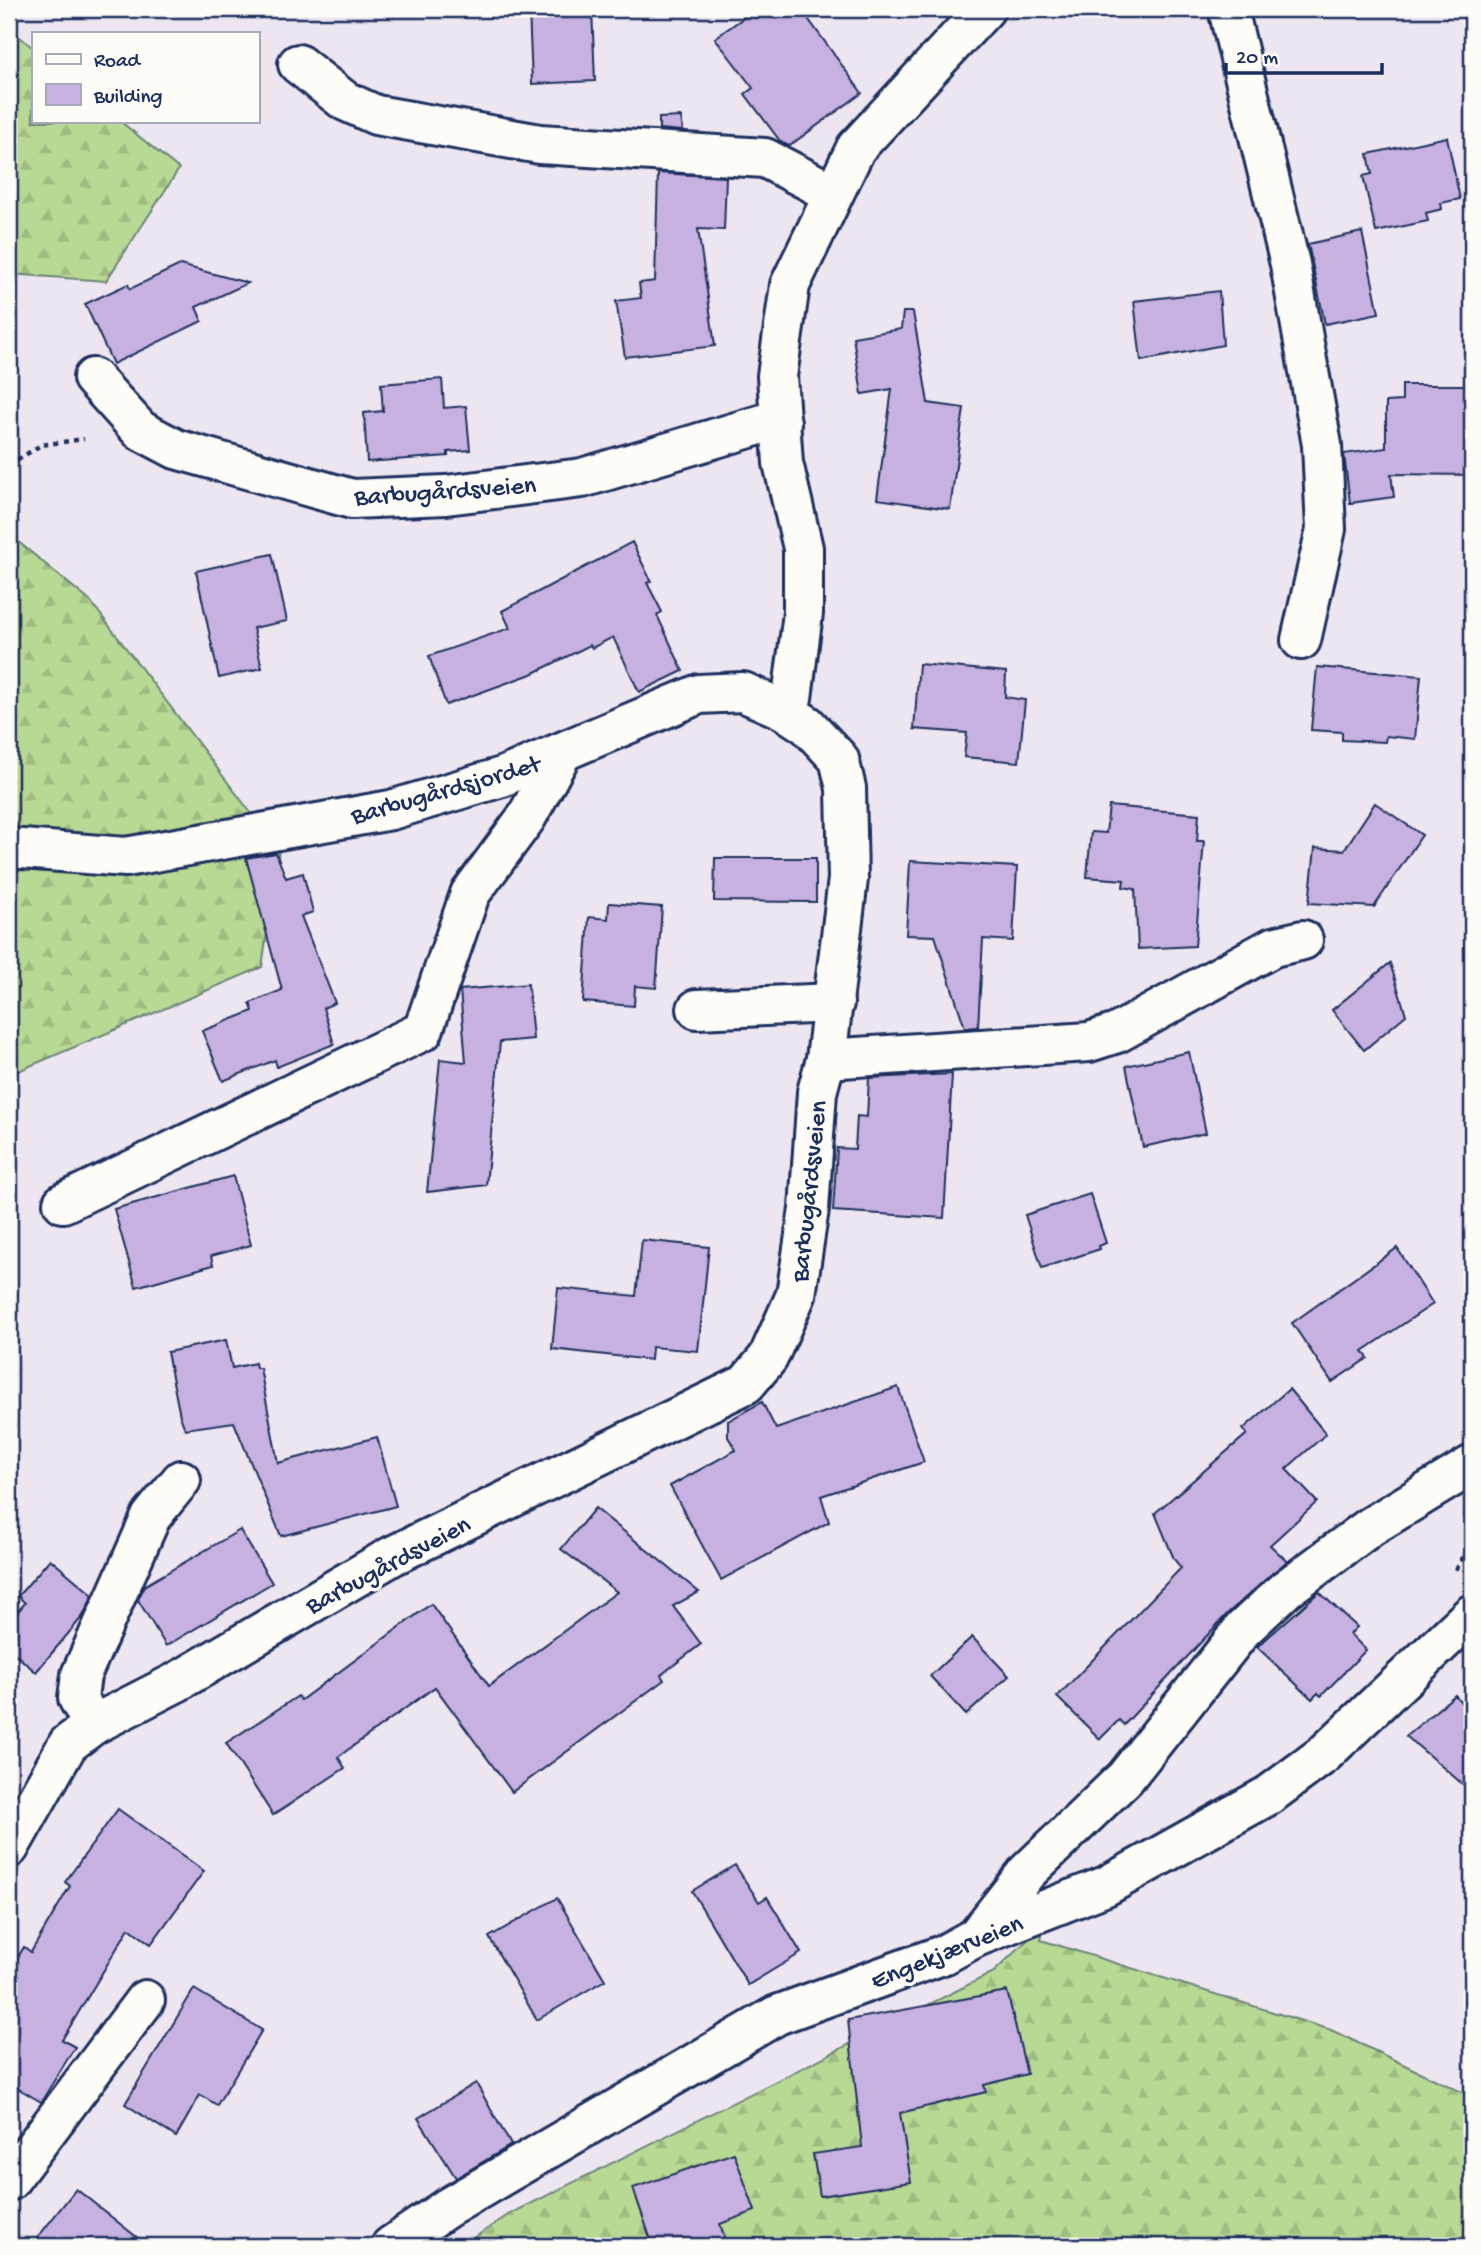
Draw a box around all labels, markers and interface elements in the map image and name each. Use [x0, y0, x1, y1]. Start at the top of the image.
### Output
legend [32, 32, 259, 122]
scale bar [1226, 32, 1381, 76]
text: 20 m [1236, 47, 1278, 72]
text: Road [94, 50, 142, 75]
text: Building [93, 86, 163, 111]
street label: Barbugårdsveien [352, 472, 538, 515]
street label: Barbugårdsjordet [347, 750, 547, 834]
street label: Barbugårdsveien [786, 1099, 836, 1285]
street label: Barbugårdsveien [300, 1510, 477, 1624]
street label: Engekjærveien [867, 1909, 1029, 1999]

